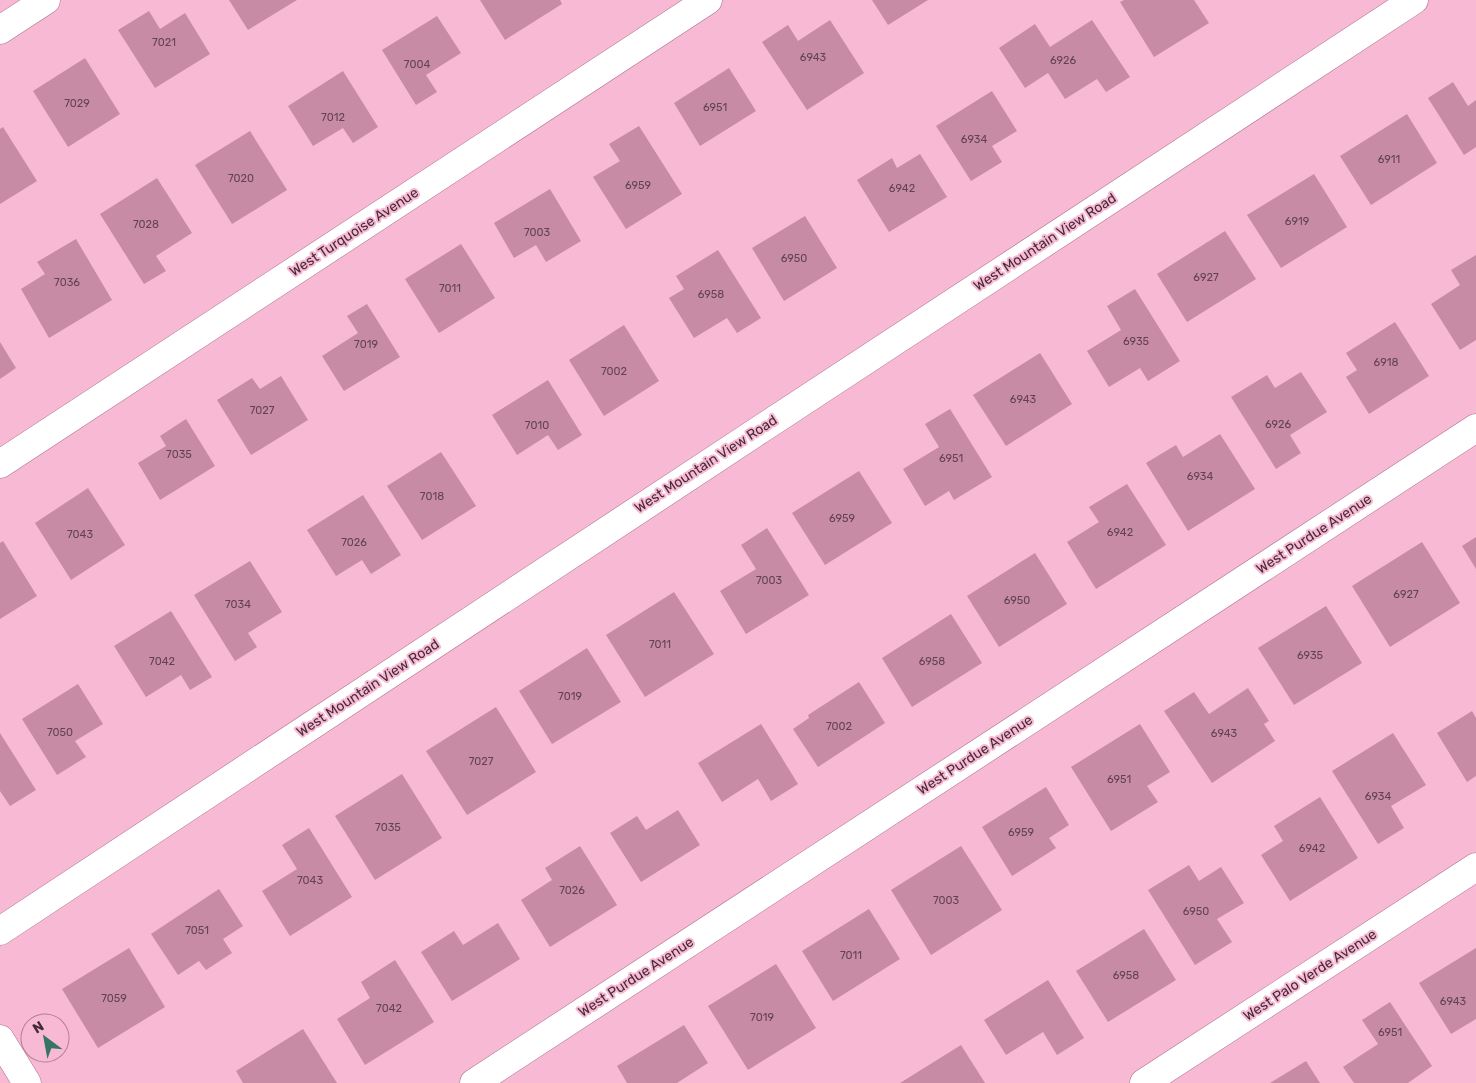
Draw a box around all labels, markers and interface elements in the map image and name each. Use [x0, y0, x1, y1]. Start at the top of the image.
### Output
house number: 7021 [152, 36, 176, 49]
house number: 6943 [800, 51, 827, 64]
house number: 6926 [1050, 54, 1076, 67]
house number: 7004 [404, 58, 430, 71]
house number: 7029 [64, 97, 90, 110]
house number: 6951 [703, 101, 727, 114]
house number: 7012 [321, 111, 345, 124]
house number: 6934 [961, 133, 987, 146]
house number: 6911 [1378, 153, 1400, 166]
house number: 7020 [228, 172, 254, 185]
house number: 6959 [625, 179, 651, 192]
house number: 6942 [889, 182, 915, 195]
street label: West Turquoise Avenue [286, 184, 422, 280]
street label: West Mountain View Road [971, 190, 1119, 294]
house number: 6919 [1285, 215, 1309, 228]
house number: 7028 [133, 218, 159, 231]
house number: 7003 [524, 226, 550, 239]
house number: 6950 [781, 252, 807, 265]
house number: 6927 [1193, 271, 1219, 284]
house number: 7036 [54, 276, 80, 289]
house number: 7011 [439, 282, 461, 295]
house number: 6958 [698, 288, 724, 301]
house number: 6935 [1123, 335, 1150, 348]
house number: 7019 [354, 338, 378, 351]
house number: 6918 [1374, 356, 1398, 369]
house number: 7002 [601, 365, 627, 378]
house number: 6943 [1010, 393, 1037, 406]
house number: 7027 [250, 404, 275, 417]
street label: West Mountain View Road [632, 412, 780, 516]
house number: 6926 [1265, 418, 1291, 431]
house number: 7010 [525, 419, 549, 432]
house number: 7035 [166, 448, 192, 461]
house number: 6951 [939, 452, 963, 465]
house number: 6934 [1187, 470, 1213, 483]
house number: 7018 [420, 490, 444, 503]
street label: West Purdue Avenue [1253, 490, 1375, 578]
house number: 6959 [829, 512, 855, 525]
house number: 6942 [1107, 526, 1133, 539]
house number: 7043 [67, 528, 93, 541]
house number: 7026 [341, 536, 367, 549]
house number: 7003 [756, 574, 782, 587]
house number: 6927 [1393, 588, 1419, 601]
house number: 6950 [1004, 594, 1030, 607]
house number: 7034 [225, 598, 251, 611]
street label: West Mountain View Road [294, 636, 442, 740]
house number: 7011 [649, 638, 671, 651]
house number: 6935 [1297, 649, 1324, 662]
house number: 7042 [149, 655, 175, 668]
house number: 6958 [919, 655, 945, 668]
house number: 7019 [558, 690, 582, 703]
street label: West Purdue Avenue [914, 711, 1036, 799]
house number: 7002 [826, 720, 852, 733]
house number: 7050 [47, 726, 73, 739]
house number: 6943 [1211, 727, 1238, 740]
house number: 7027 [469, 755, 494, 768]
house number: 6951 [1107, 773, 1131, 786]
house number: 6934 [1365, 790, 1391, 803]
house number: 7035 [375, 821, 401, 834]
house number: 6959 [1008, 826, 1034, 839]
house number: 6942 [1299, 842, 1325, 855]
house number: 7043 [297, 874, 323, 887]
house number: 7026 [559, 884, 585, 897]
house number: 7003 [933, 894, 959, 907]
house number: 6950 [1183, 905, 1209, 918]
house number: 7051 [185, 924, 209, 937]
street label: West Palo Verde Avenue [1240, 925, 1380, 1024]
street label: West Purdue Avenue [575, 933, 697, 1021]
house number: 7011 [840, 949, 862, 962]
house number: 6958 [1113, 969, 1139, 982]
house number: 7059 [101, 992, 127, 1005]
house number: 6943 [1440, 995, 1467, 1008]
house number: 7042 [376, 1002, 402, 1015]
house number: 7019 [750, 1011, 774, 1024]
north arrow [20, 1013, 70, 1063]
text: N [30, 1018, 47, 1037]
house number: 6951 [1378, 1026, 1402, 1039]

